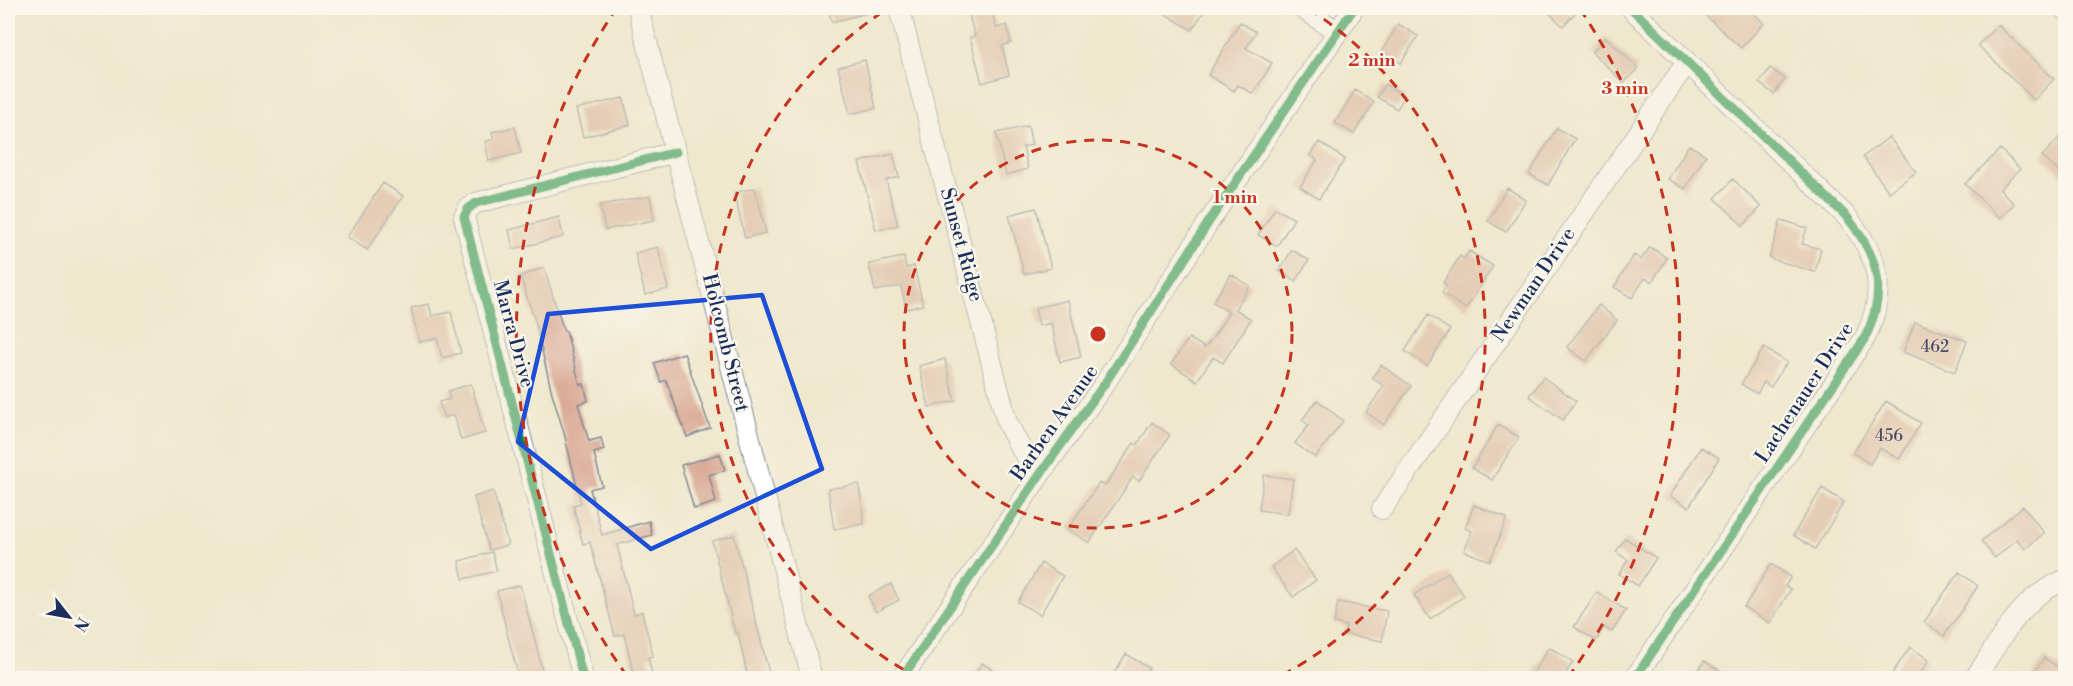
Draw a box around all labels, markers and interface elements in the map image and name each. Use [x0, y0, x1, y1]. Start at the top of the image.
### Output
text: 2 min [1348, 49, 1396, 72]
text: 3 min [1602, 77, 1648, 100]
street label: Sunset Ridge [934, 185, 988, 305]
text: 1 min [1213, 186, 1257, 209]
street label: Newman Drive [1486, 223, 1582, 347]
street label: Holcomb Street [696, 271, 754, 415]
street label: Marra Drive [487, 277, 539, 391]
street label: Lachenauer Drive [1750, 318, 1860, 468]
centre of rings [1088, 324, 1108, 344]
house number: 462 [1921, 337, 1949, 357]
street label: Barben Avenue [1005, 360, 1104, 487]
house number: 456 [1875, 426, 1903, 446]
north arrow [39, 587, 99, 647]
text: N [69, 614, 93, 635]

